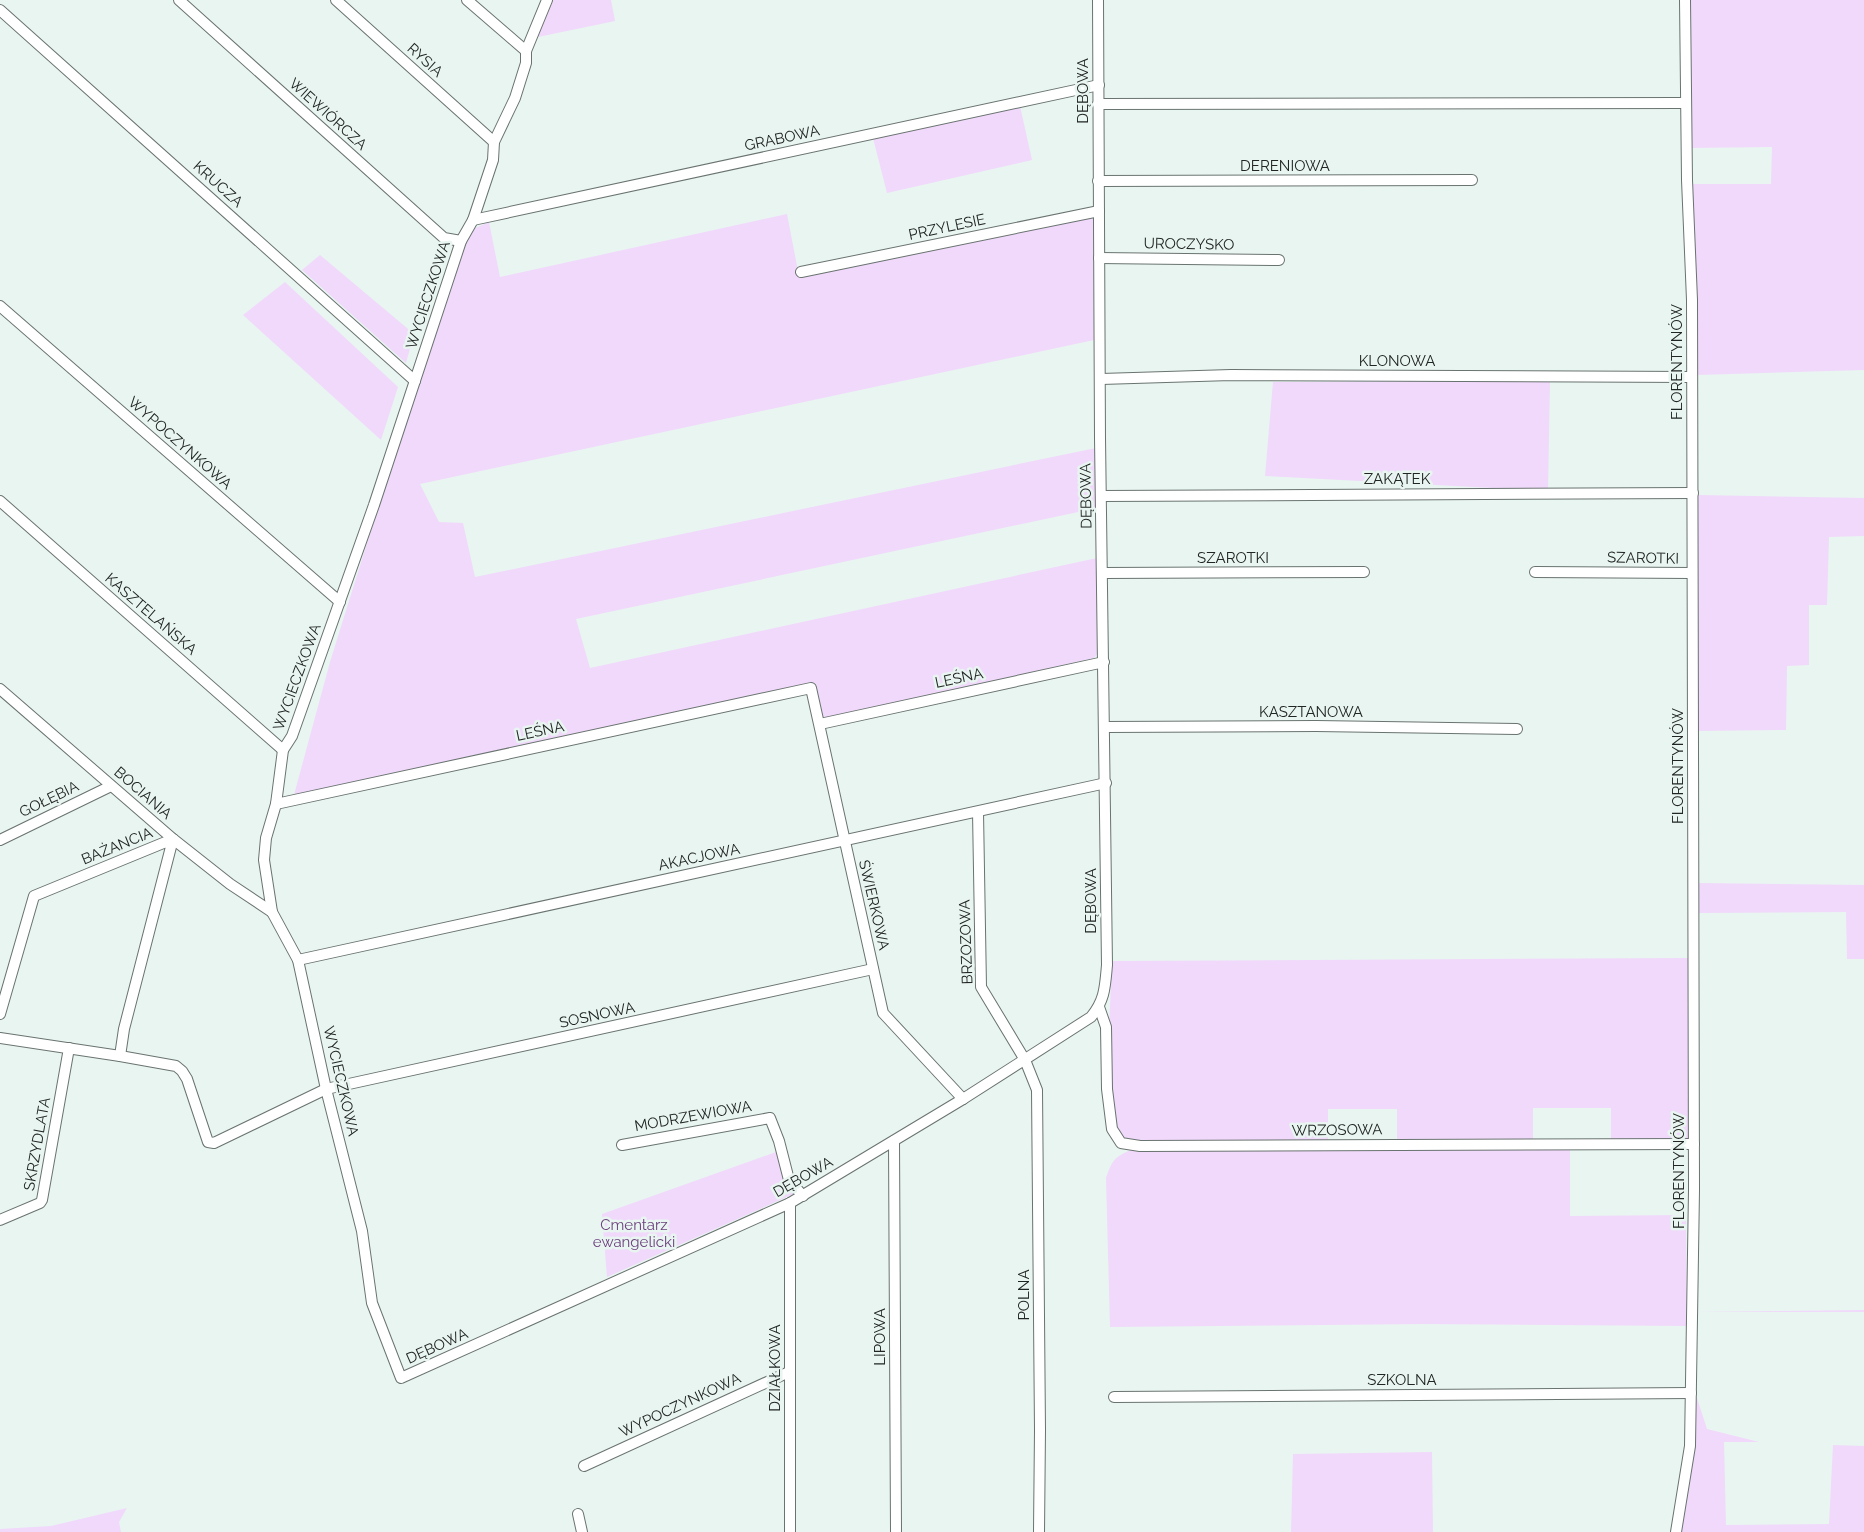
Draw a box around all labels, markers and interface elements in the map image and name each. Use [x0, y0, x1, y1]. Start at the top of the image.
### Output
street label: RYSIA [403, 39, 447, 81]
street label: DĘBOWA [1074, 58, 1092, 124]
street label: WIEWIÓRCZA [285, 74, 371, 154]
street label: GRABOWA [743, 121, 821, 155]
street label: KRUCZA [189, 157, 247, 211]
street label: DERENIOWA [1240, 157, 1330, 175]
street label: PRZYLESIE [907, 210, 987, 244]
street label: UROCZYSKO [1143, 234, 1235, 254]
street label: WYCIECZKOWA [402, 239, 454, 351]
street label: FLORENTYNÓW [1668, 304, 1686, 420]
street label: KLONOWA [1359, 352, 1435, 370]
street label: WYPOCZYNKOWA [124, 393, 236, 493]
street label: DĘBOWA [1076, 463, 1096, 529]
street label: ZAKĄTEK [1364, 470, 1431, 488]
street label: SZAROTKI [1607, 548, 1679, 568]
street label: SZAROTKI [1197, 549, 1269, 567]
street label: KASZTELAŃSKA [101, 569, 201, 659]
street label: WYCIECZKOWA [269, 621, 325, 733]
street label: LEŚNA [933, 664, 985, 692]
street label: KASZTANOWA [1259, 703, 1363, 721]
street label: FLORENTYNÓW [1669, 708, 1687, 824]
street label: LEŚNA [514, 717, 566, 745]
street label: BOCIANIA [110, 763, 176, 823]
street label: GOŁĘBIA [16, 777, 82, 821]
street label: BAŻANCIA [78, 823, 155, 868]
street label: AKACJOWA [657, 840, 741, 874]
street label: ŚWIERKOWA [855, 858, 893, 952]
street label: DĘBOWA [1082, 868, 1100, 934]
street label: BRZOZOWA [956, 899, 976, 985]
street label: SOSNOWA [558, 998, 636, 1032]
street label: WYCIECZKOWA [320, 1024, 362, 1138]
street label: SKRZYDLATA [20, 1096, 54, 1192]
street label: MODRZEWIOWA [633, 1097, 753, 1135]
street label: FLORENTYNÓW [1670, 1113, 1688, 1229]
street label: WRZOSOWA [1291, 1120, 1383, 1140]
street label: DĘBOWA [770, 1153, 836, 1201]
park label: Cmentarz ewangelicki [593, 1216, 675, 1251]
street label: POLNA [1015, 1269, 1033, 1321]
street label: LIPOWA [871, 1308, 889, 1366]
street label: DĘBOWA [403, 1324, 471, 1368]
street label: DZIAŁKOWA [766, 1324, 784, 1412]
street label: WYPOCZYNKOWA [616, 1369, 744, 1441]
street label: SZKOLNA [1367, 1371, 1437, 1389]

